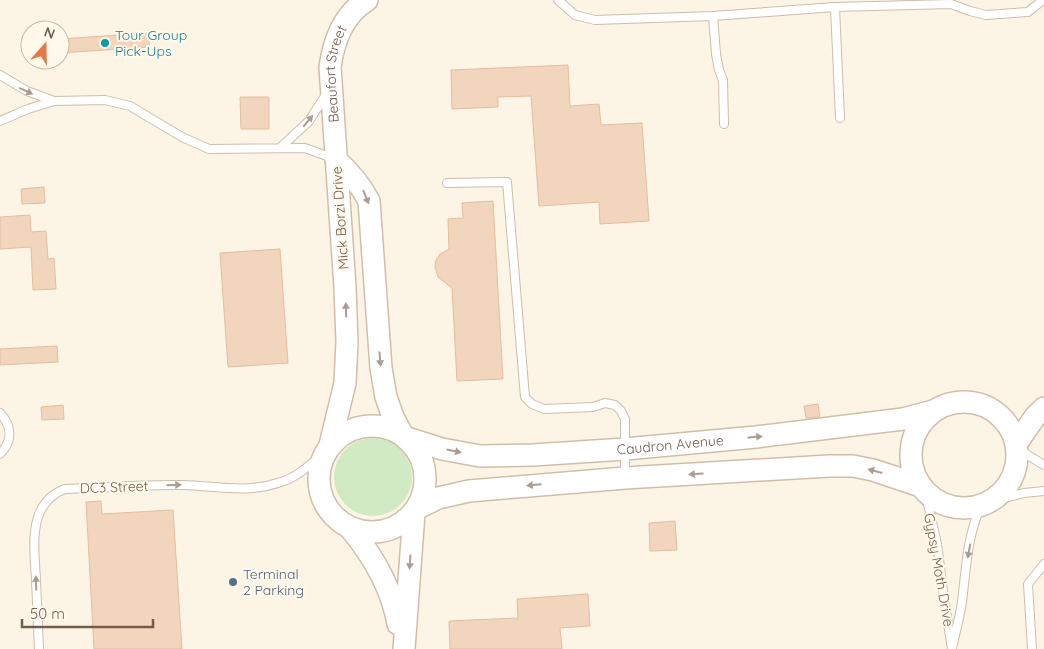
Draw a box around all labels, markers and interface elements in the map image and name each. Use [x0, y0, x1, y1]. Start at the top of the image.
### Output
north arrow [20, 20, 70, 70]
street label: Beaufort Street [321, 22, 351, 123]
text: N [42, 23, 57, 43]
place label: Tour Group Pick-Ups [115, 26, 187, 60]
marker: Tour Group Pick-Ups [99, 37, 111, 49]
one-way arrow [19, 87, 33, 95]
one-way arrow [302, 115, 313, 127]
street label: Mick Borzi Drive [327, 166, 353, 270]
one-way arrow [362, 190, 370, 205]
one-way arrow [342, 302, 350, 318]
one-way arrow [377, 351, 385, 367]
street label: Caudron Avenue [616, 431, 725, 459]
one-way arrow [748, 433, 764, 441]
one-way arrow [447, 447, 462, 455]
one-way arrow [867, 467, 882, 475]
one-way arrow [687, 470, 703, 478]
street label: DC3 Street [79, 477, 149, 497]
one-way arrow [166, 481, 182, 489]
one-way arrow [525, 482, 541, 490]
street label: Gypsy Moth Drive [920, 512, 958, 628]
one-way arrow [964, 543, 972, 559]
one-way arrow [406, 554, 414, 570]
place label: Terminal 2 Parking [243, 565, 304, 599]
one-way arrow [32, 575, 40, 591]
marker: Terminal 2 Parking [227, 576, 239, 588]
scale bar [22, 596, 154, 628]
text: 50 m [30, 604, 65, 623]

